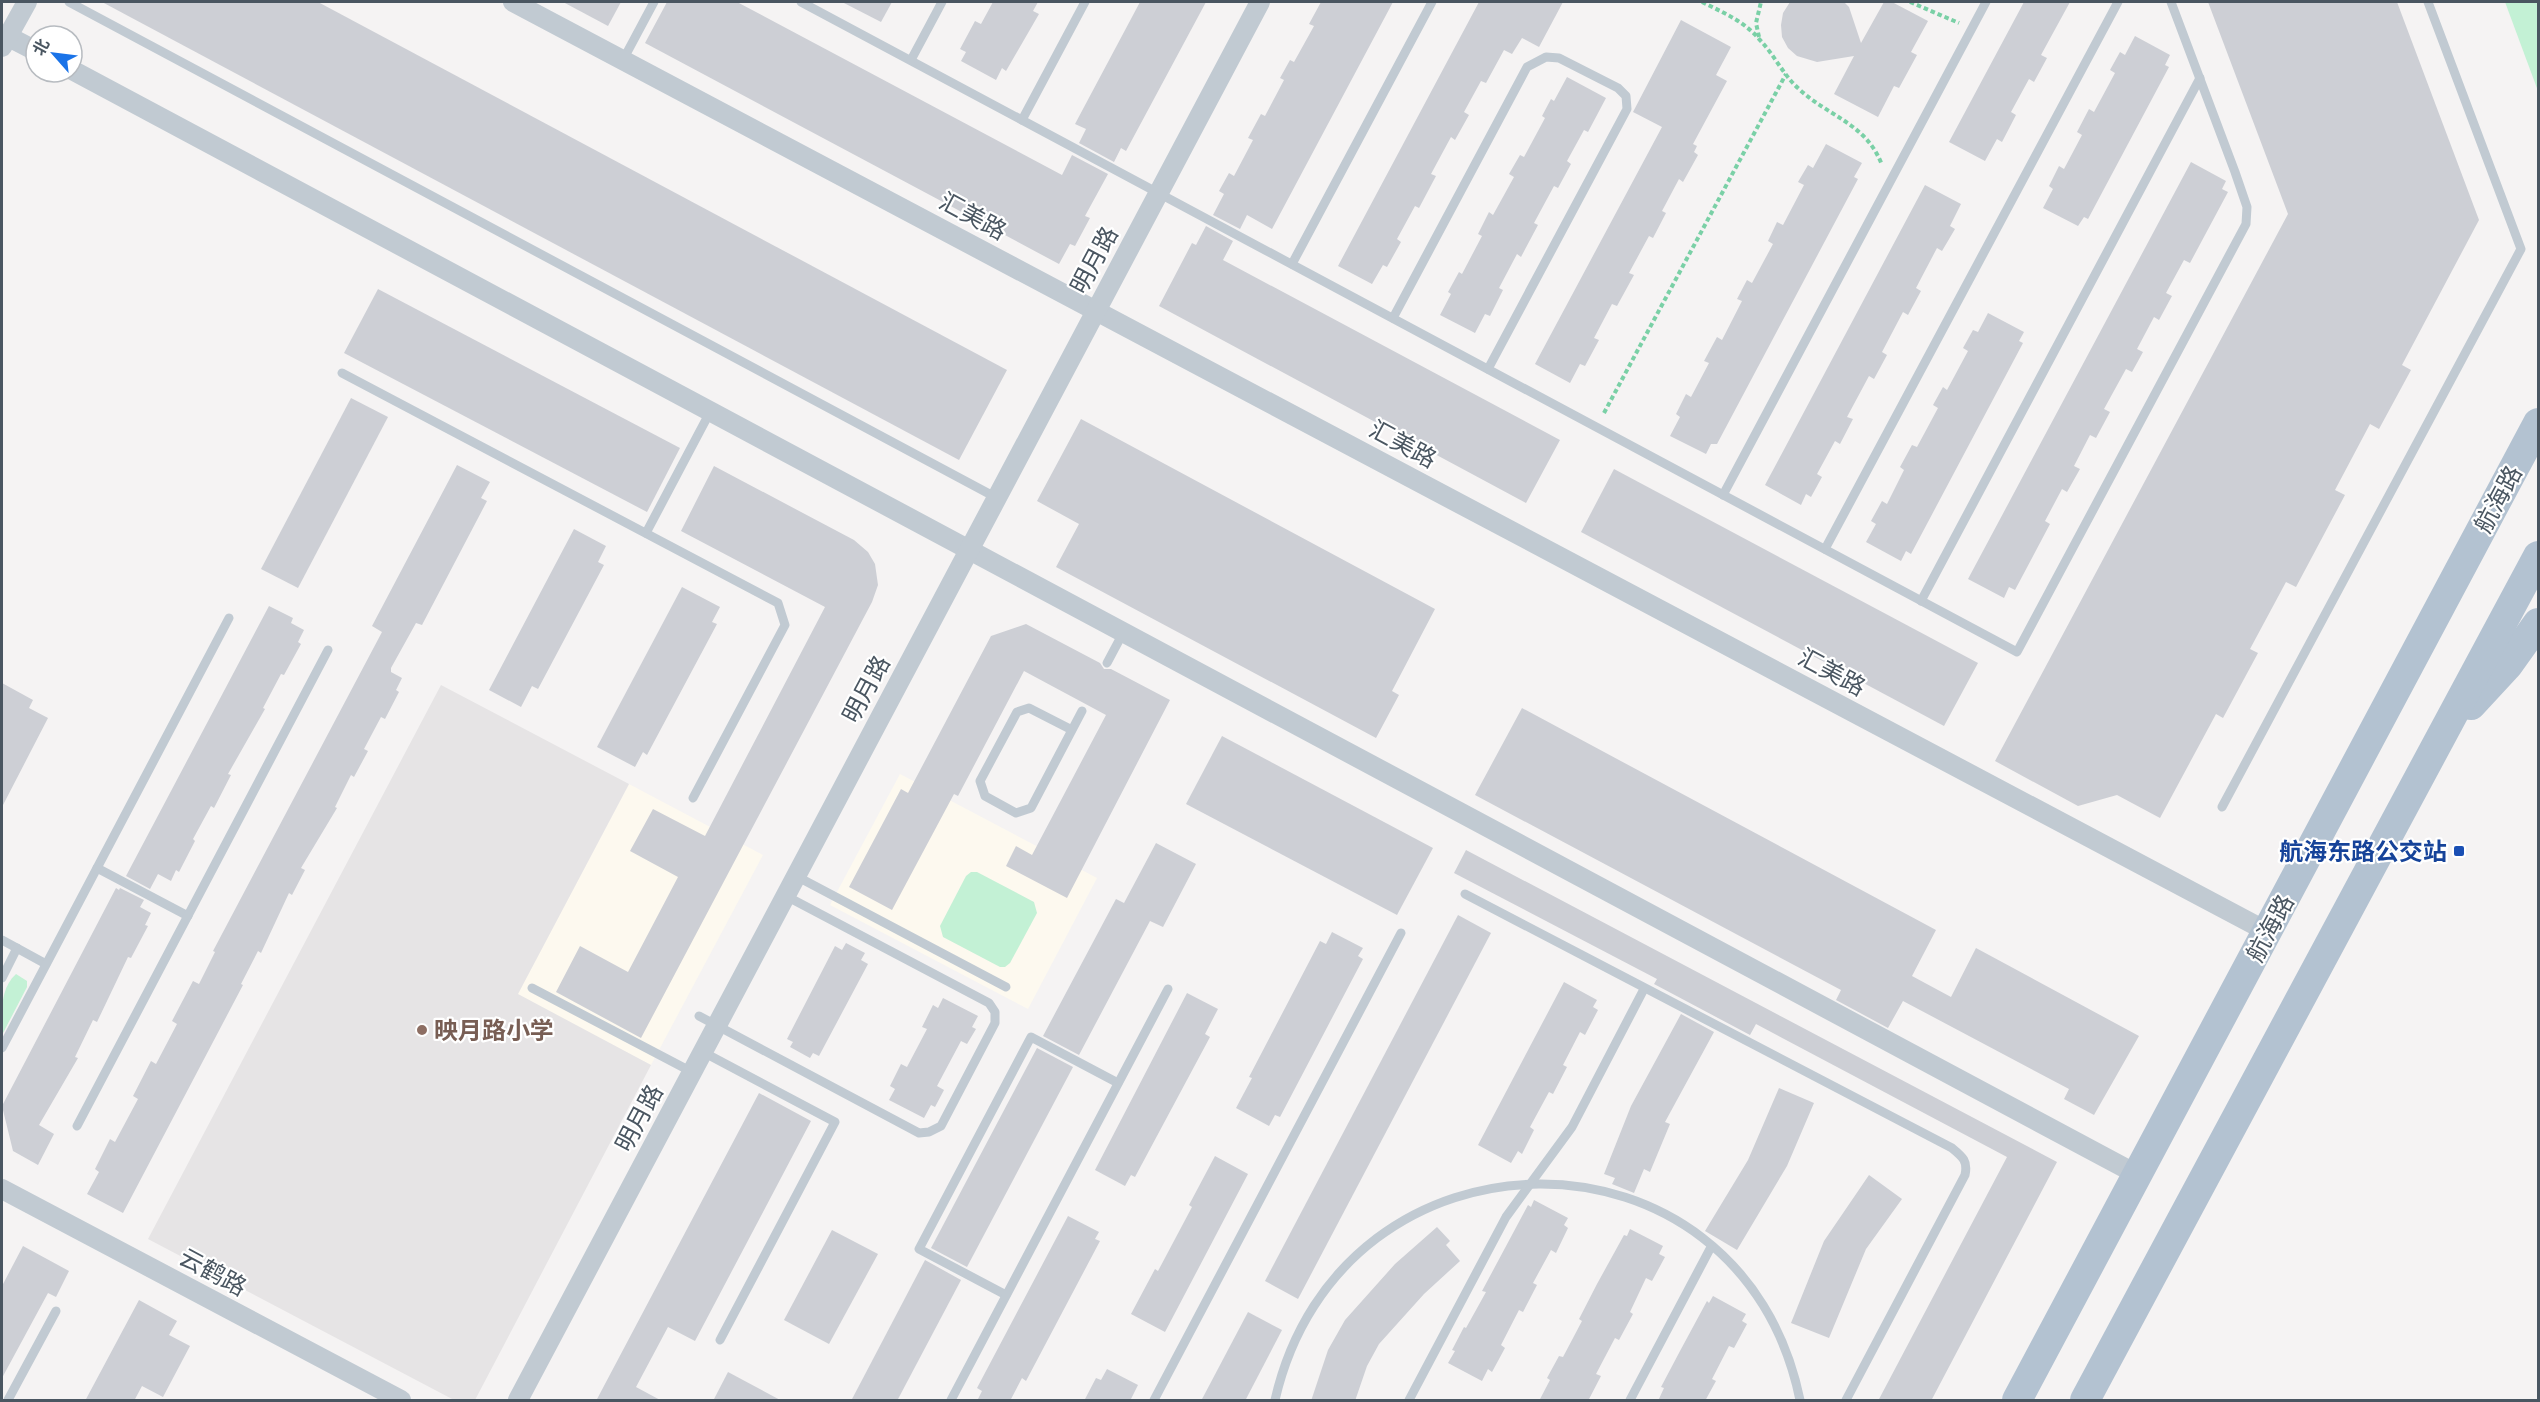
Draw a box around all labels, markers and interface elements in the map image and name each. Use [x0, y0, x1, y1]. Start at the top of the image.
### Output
north arrow [24, 24, 84, 84]
text: 北 [27, 35, 55, 60]
street label: 汇美路 [933, 184, 1013, 248]
street label: 明月路 [1062, 220, 1126, 300]
street label: 汇美路 [1363, 412, 1443, 476]
street label: 航海路 [2466, 459, 2530, 539]
street label: 汇美路 [1792, 640, 1872, 704]
street label: 明月路 [834, 649, 898, 729]
place label: 航海东路公交站 [2279, 834, 2447, 869]
marker: 航海东路公交站 [2452, 844, 2466, 858]
street label: 航海路 [2238, 888, 2302, 968]
place label: 映月路小学 [434, 1013, 554, 1048]
marker: 映月路小学 [415, 1023, 429, 1037]
street label: 明月路 [607, 1078, 671, 1158]
street label: 云鹤路 [173, 1240, 253, 1304]

